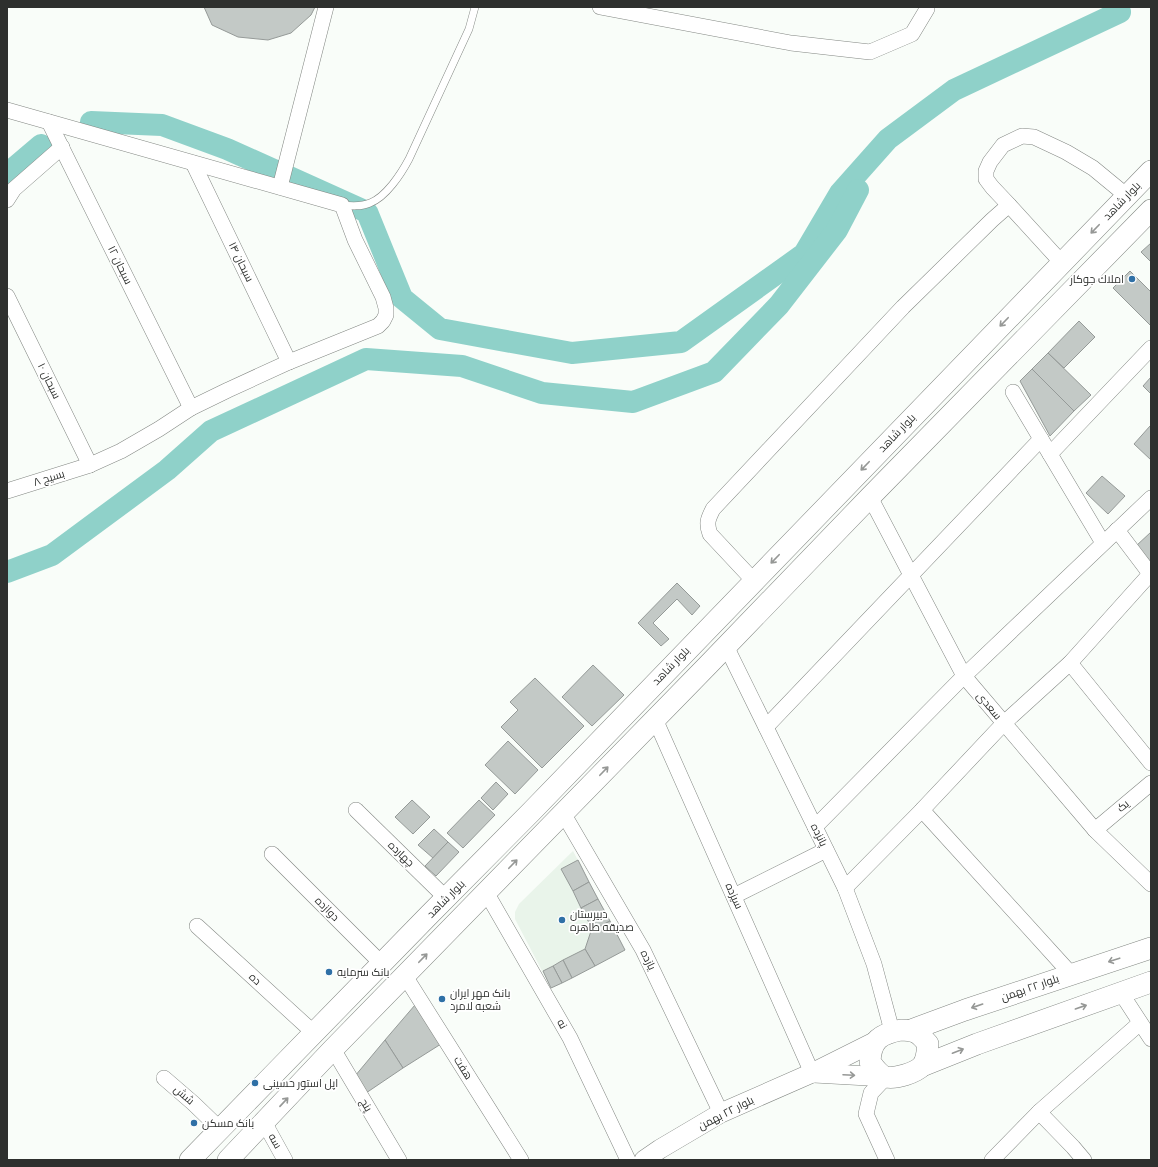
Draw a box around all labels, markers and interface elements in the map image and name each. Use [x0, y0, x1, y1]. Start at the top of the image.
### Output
street label: بلوار شاهد [1101, 179, 1143, 223]
one-way arrow [1090, 224, 1099, 234]
street label: سبحان ۱۴ [226, 240, 256, 284]
street label: سبحان ۱۲ [105, 244, 135, 286]
place label: املاك جوكار [1069, 273, 1124, 286]
marker: املاك جوكار [1127, 274, 1137, 284]
one-way arrow [999, 317, 1009, 327]
street label: سبحان ۱۰ [35, 361, 63, 401]
street label: بلوار شاهد [876, 411, 918, 455]
one-way arrow [860, 461, 870, 471]
street label: بسیج ۸ [32, 467, 67, 490]
one-way arrow [770, 554, 779, 564]
street label: بلوار شاهد [650, 644, 692, 688]
street label: سعدی [974, 690, 1004, 722]
one-way arrow [599, 766, 609, 776]
street label: یک [1114, 797, 1132, 815]
street label: پانزده [808, 821, 830, 849]
street label: چهارده [385, 838, 417, 870]
one-way arrow [508, 859, 518, 869]
street label: بلوار شاهد [424, 877, 468, 921]
street label: سیزده [722, 881, 746, 911]
street label: دوازده [312, 894, 342, 924]
place label: دبیرستان صدیقه طاهره [570, 908, 634, 934]
marker: دبیرستان صدیقه طاهره [557, 915, 567, 925]
street label: یازده [638, 948, 658, 972]
one-way arrow [418, 953, 428, 963]
one-way arrow [1108, 957, 1121, 964]
place label: بانک سرمایه [337, 966, 390, 979]
marker: بانک سرمایه [324, 967, 334, 977]
street label: ده [246, 970, 264, 988]
street label: بلوار ۲۲ بهمن [999, 972, 1061, 1004]
place label: بانک مهر ایران شعبه لامرد [450, 987, 510, 1013]
marker: بانک مهر ایران شعبه لامرد [437, 994, 447, 1004]
one-way arrow [972, 1002, 984, 1010]
one-way arrow [1074, 1003, 1086, 1011]
street label: نه [554, 1017, 570, 1031]
one-way arrow [952, 1047, 964, 1055]
street label: هفت [451, 1054, 475, 1082]
one-way arrow [842, 1072, 855, 1079]
place label: اپل استور حسینی [263, 1077, 338, 1090]
marker: اپل استور حسینی [250, 1078, 260, 1088]
street label: شش [171, 1083, 197, 1107]
street label: بلوار ۲۲ بهمن [696, 1093, 756, 1133]
street label: پنج [356, 1096, 375, 1115]
one-way arrow [279, 1097, 288, 1107]
place label: بانک مسکن [202, 1117, 254, 1130]
marker: بانک مسکن [189, 1118, 199, 1128]
street label: سه [266, 1131, 284, 1151]

